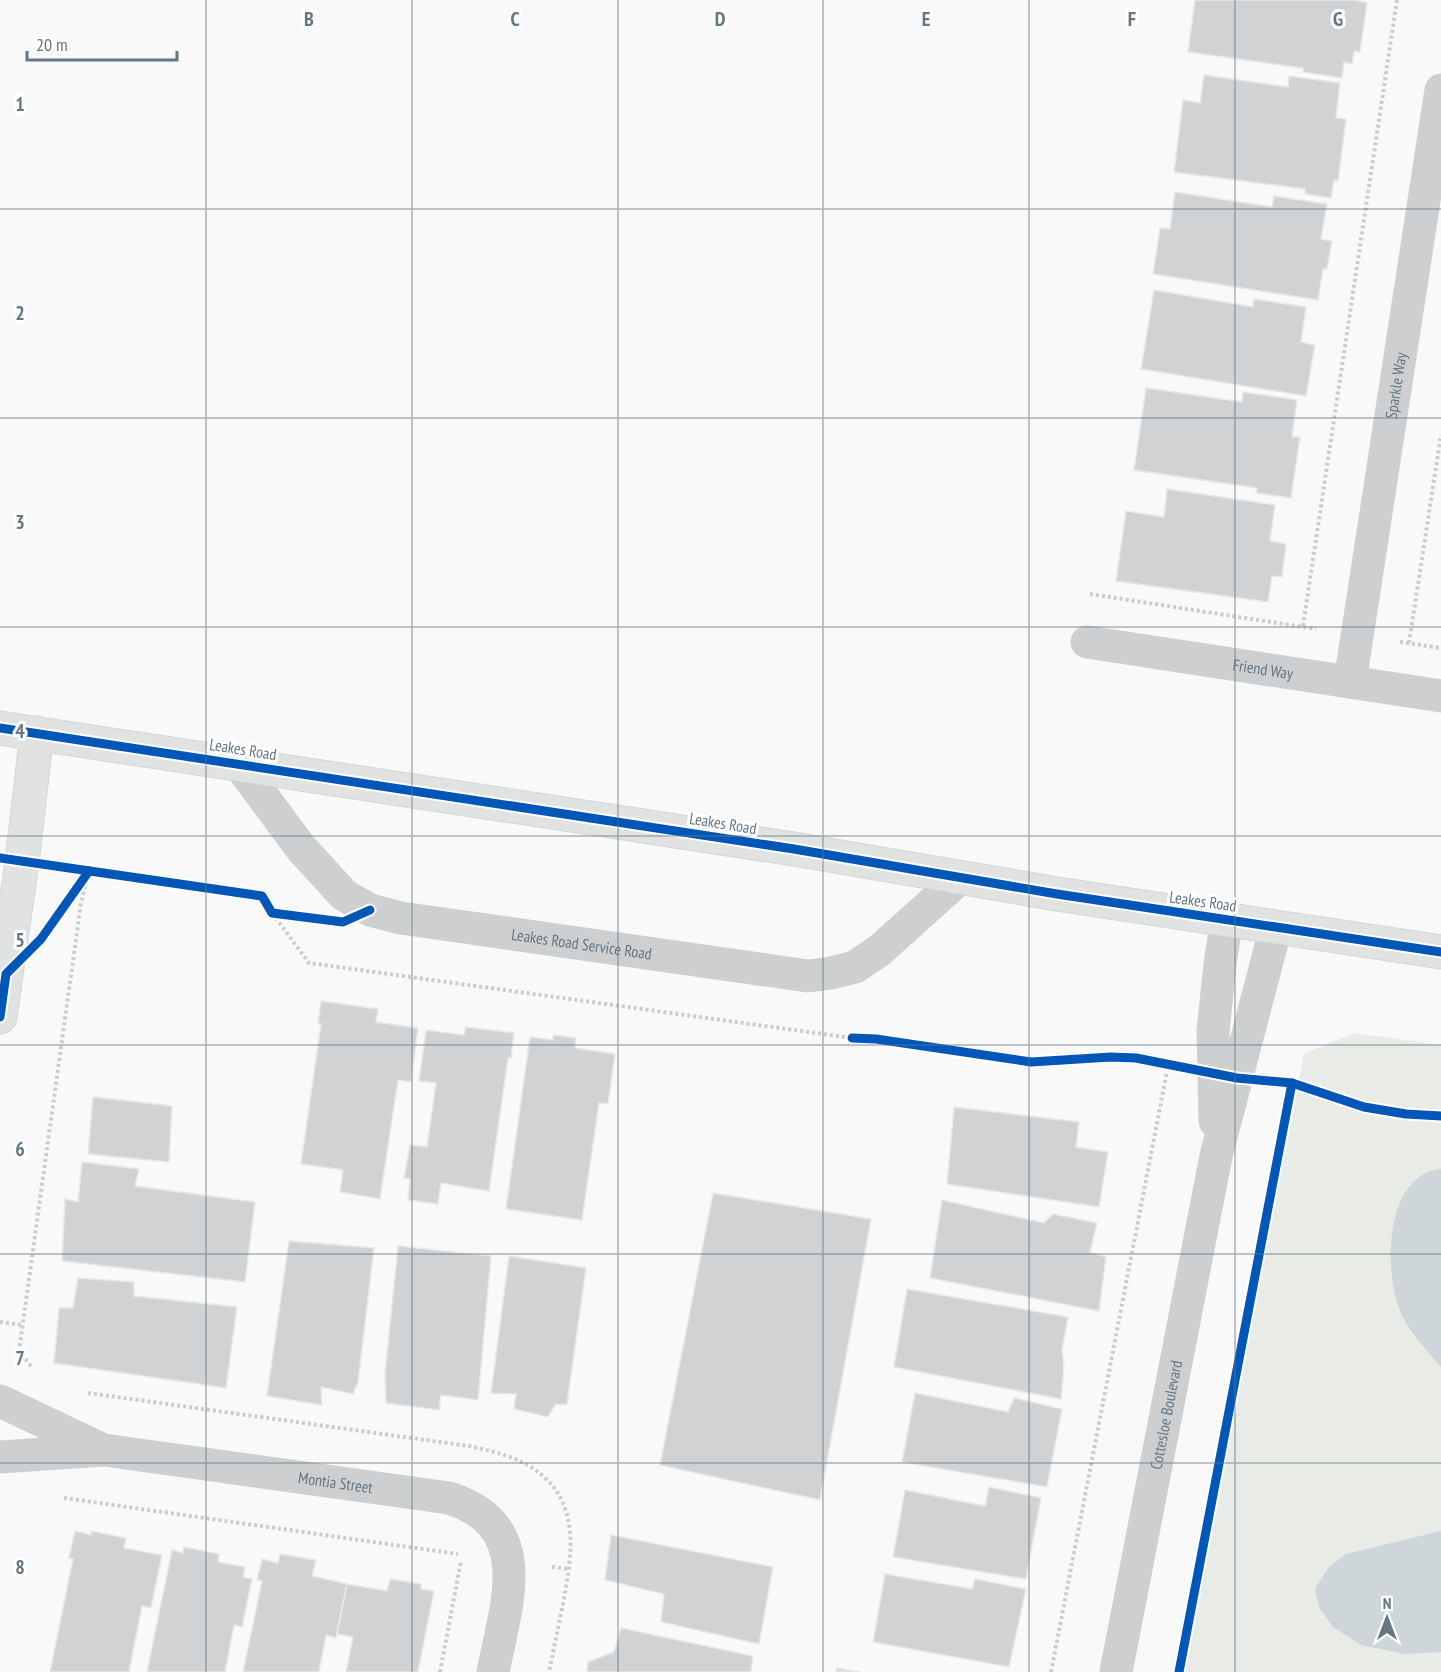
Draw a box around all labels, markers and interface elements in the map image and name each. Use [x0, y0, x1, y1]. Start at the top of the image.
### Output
text: B [304, 6, 314, 32]
text: C [510, 6, 520, 32]
text: D [715, 6, 726, 32]
text: E [922, 6, 930, 32]
text: F [1128, 6, 1136, 32]
text: G [1333, 6, 1343, 32]
scale bar [27, 24, 177, 62]
text: 20 m [36, 33, 68, 56]
text: 1 [15, 91, 25, 117]
text: 2 [15, 300, 25, 326]
street label: Sparkle Way [1381, 351, 1411, 420]
text: 3 [15, 509, 25, 535]
street label: Friend Way [1231, 654, 1295, 683]
text: 4 [15, 718, 25, 744]
street label: Leakes Road [208, 734, 278, 764]
street label: Leakes Road [688, 808, 758, 838]
street label: Leakes Road [1168, 886, 1238, 916]
street label: Leakes Road Service Road [510, 924, 653, 964]
text: 5 [15, 927, 25, 953]
text: 6 [15, 1136, 25, 1162]
text: 7 [15, 1345, 25, 1371]
street label: Cottesloe Boulevard [1146, 1359, 1186, 1471]
street label: Montia Street [297, 1467, 375, 1497]
text: 8 [15, 1554, 25, 1580]
north arrow [1357, 1588, 1417, 1648]
text: N [1383, 1593, 1391, 1613]

